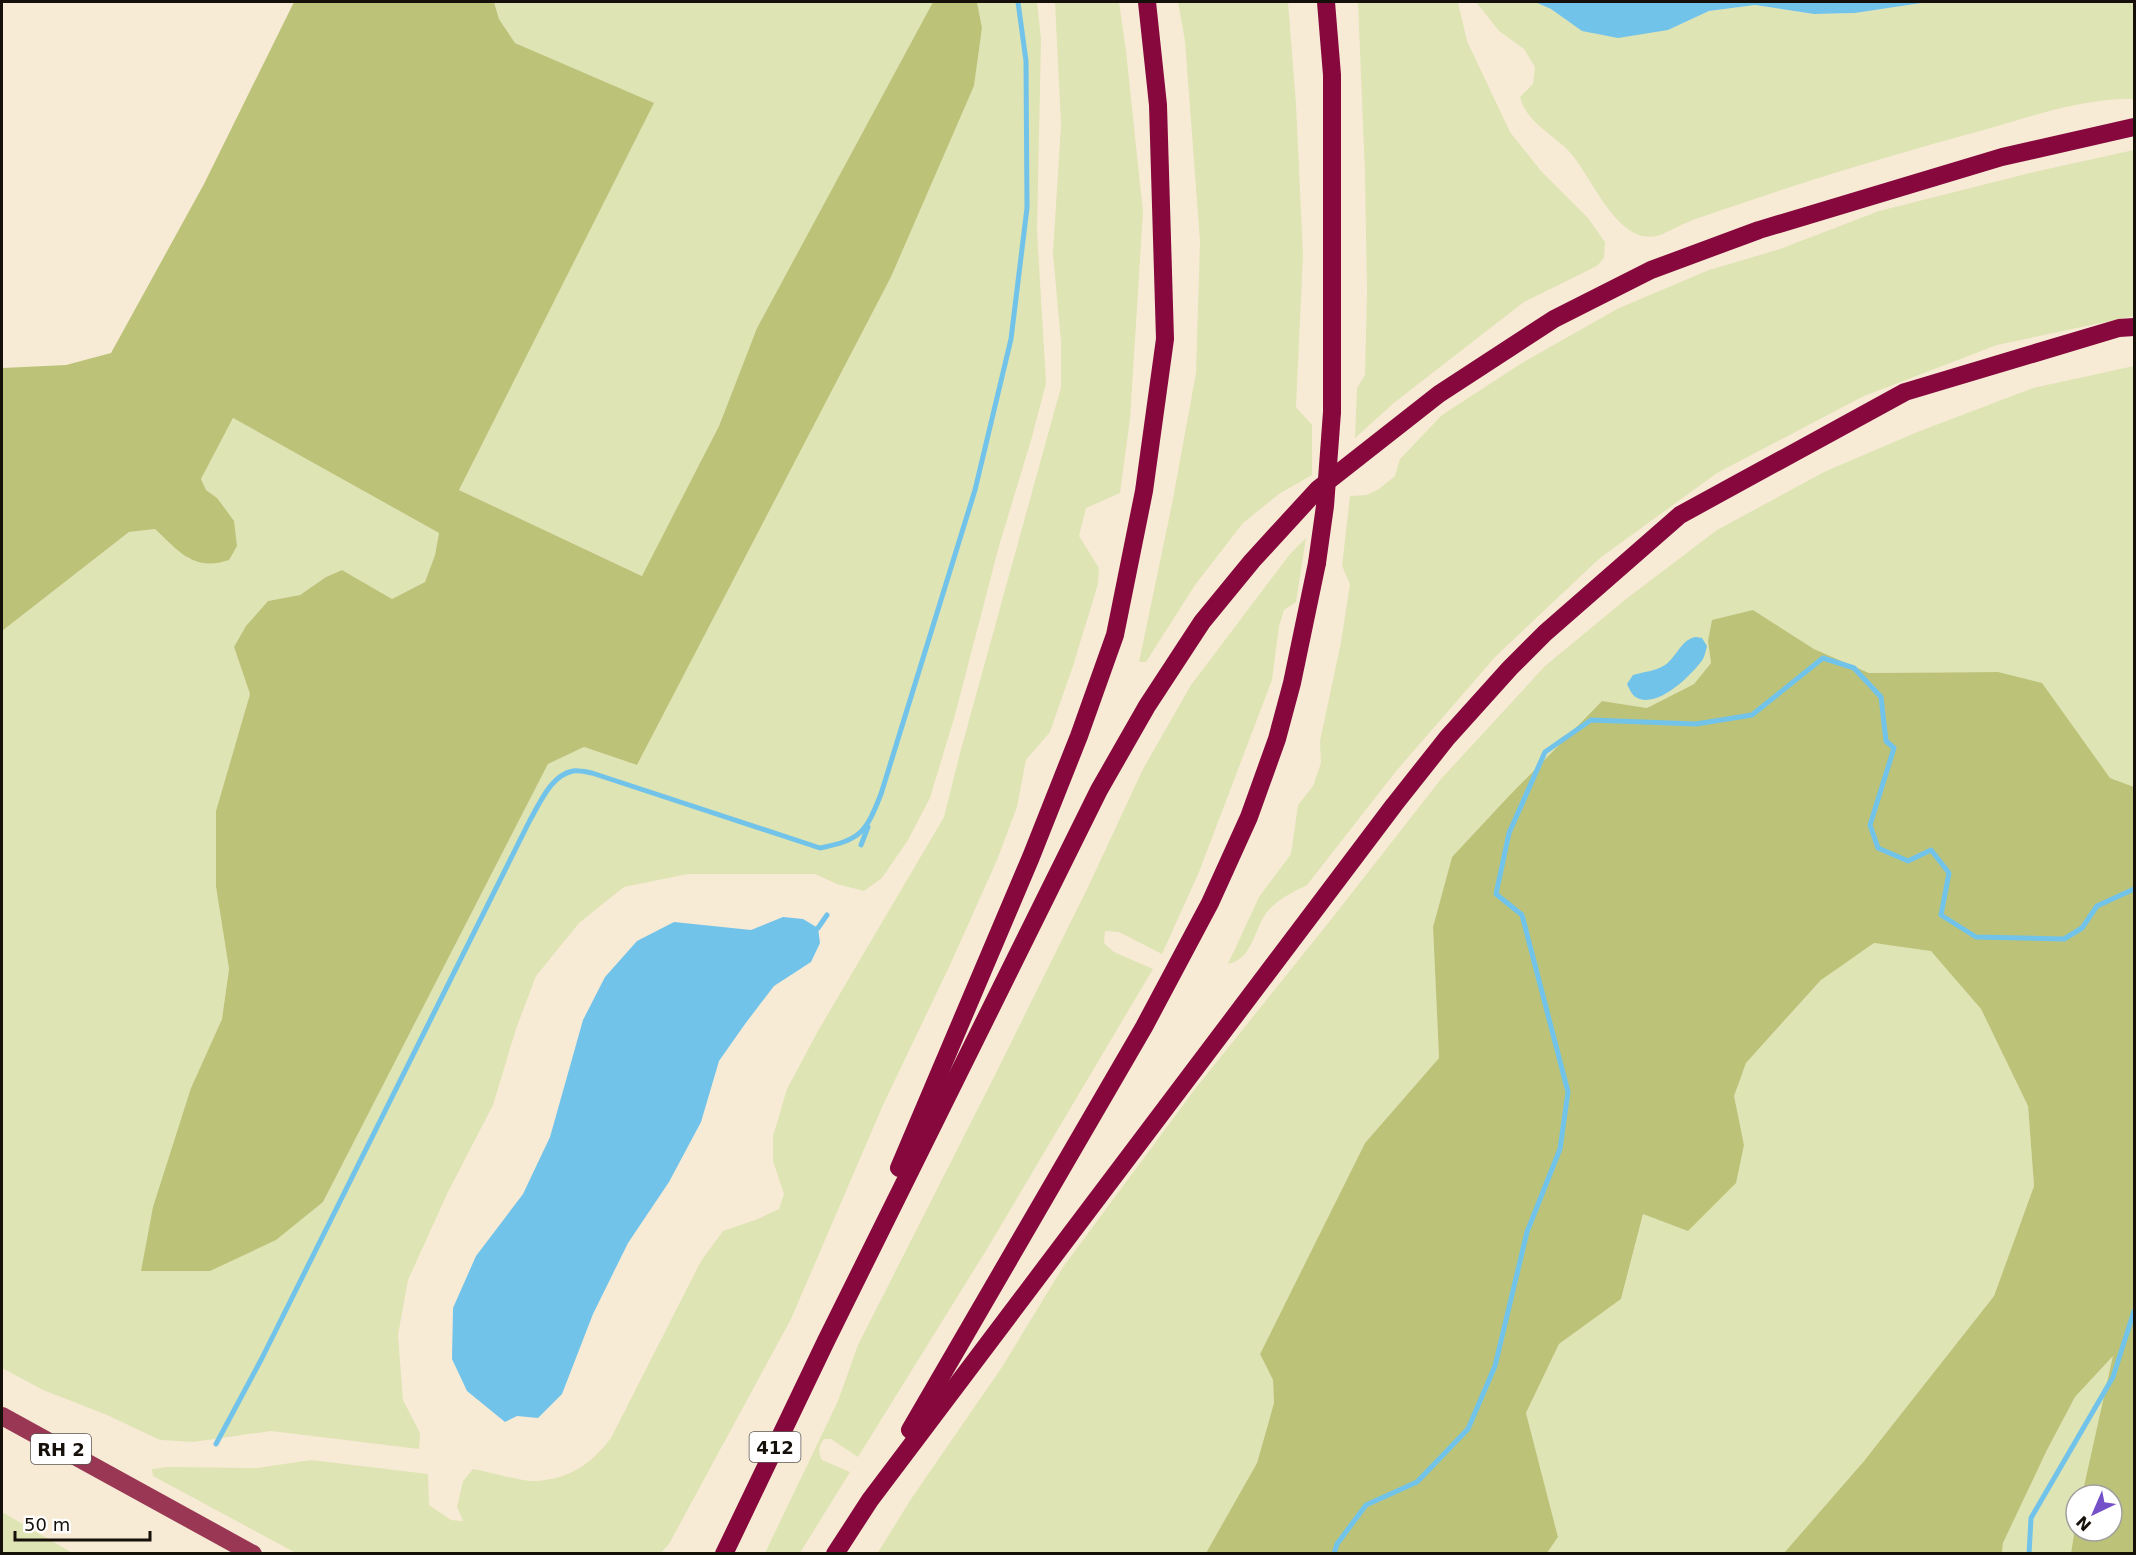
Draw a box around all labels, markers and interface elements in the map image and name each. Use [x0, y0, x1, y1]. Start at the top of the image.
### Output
road number: 412 [750, 1432, 800, 1462]
road number: RH 2 [31, 1434, 91, 1464]
north arrow [2064, 1483, 2124, 1543]
scale bar [15, 1504, 150, 1542]
text: N [2073, 1512, 2095, 1535]
text: 50 m [24, 1514, 70, 1535]

